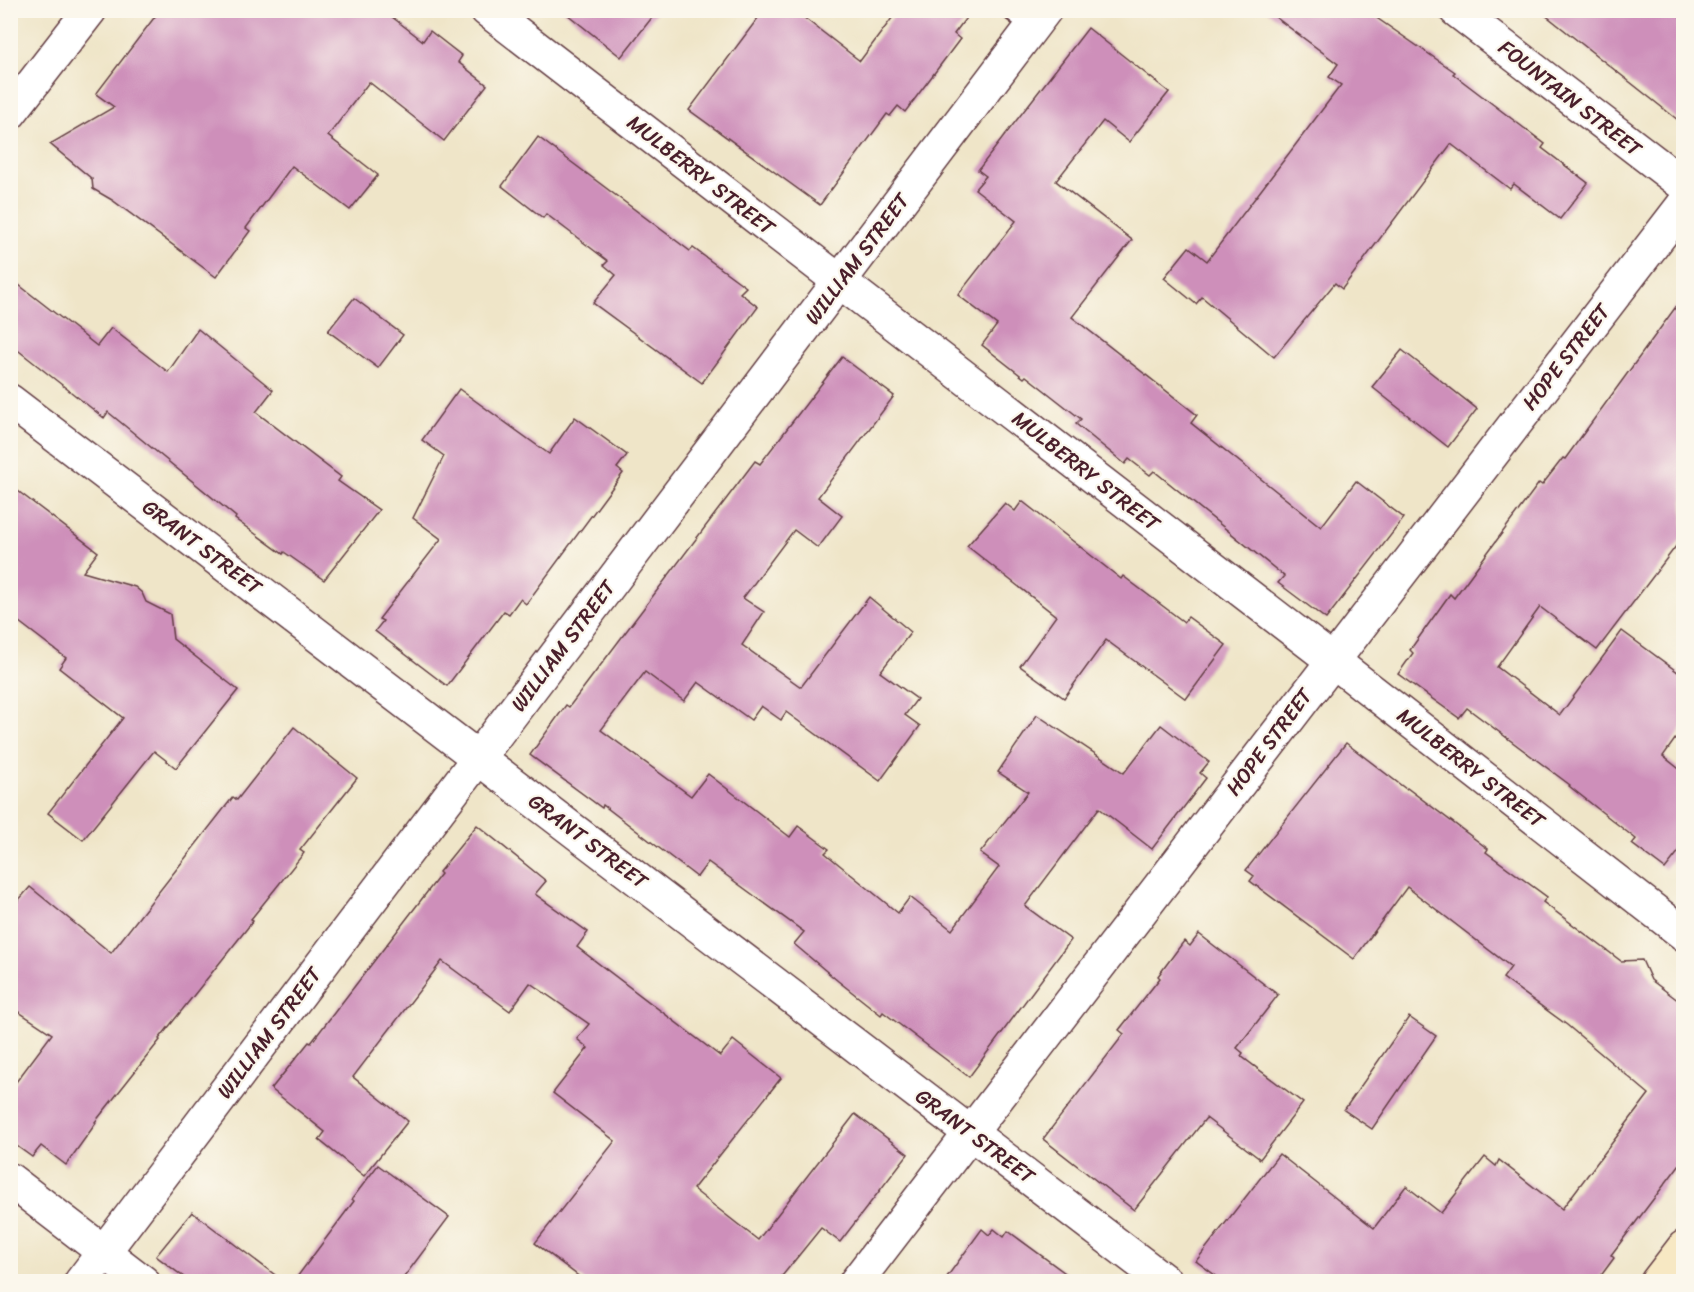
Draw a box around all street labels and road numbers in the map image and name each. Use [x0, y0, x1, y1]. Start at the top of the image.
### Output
street label: FOUNTAIN STREET [1490, 29, 1652, 168]
street label: MULBERRY STREET [618, 105, 785, 246]
street label: WILLIAM STREET [794, 183, 921, 333]
street label: HOPE STREET [1512, 294, 1621, 419]
street label: MULBERRY STREET [1003, 401, 1170, 542]
street label: GRANT STREET [134, 489, 272, 606]
street label: WILLIAM STREET [500, 570, 627, 720]
street label: HOPE STREET [1216, 678, 1323, 804]
street label: MULBERRY STREET [1388, 698, 1555, 839]
street label: GRANT STREET [520, 783, 658, 900]
street label: WILLIAM STREET [206, 957, 333, 1107]
street label: GRANT STREET [907, 1078, 1045, 1195]

